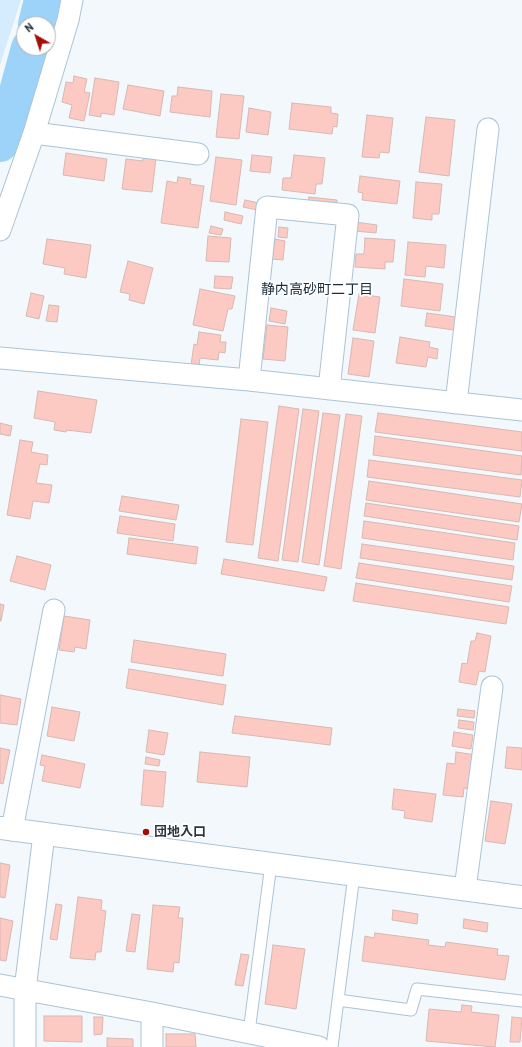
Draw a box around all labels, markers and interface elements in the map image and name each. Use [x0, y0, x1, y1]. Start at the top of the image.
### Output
north arrow [16, 16, 56, 56]
text: N [22, 20, 36, 34]
district label: 静内高砂町二丁目 [261, 281, 373, 297]
place label: 団地入口 [154, 824, 206, 840]
marker: 団地入口 [141, 827, 151, 837]

